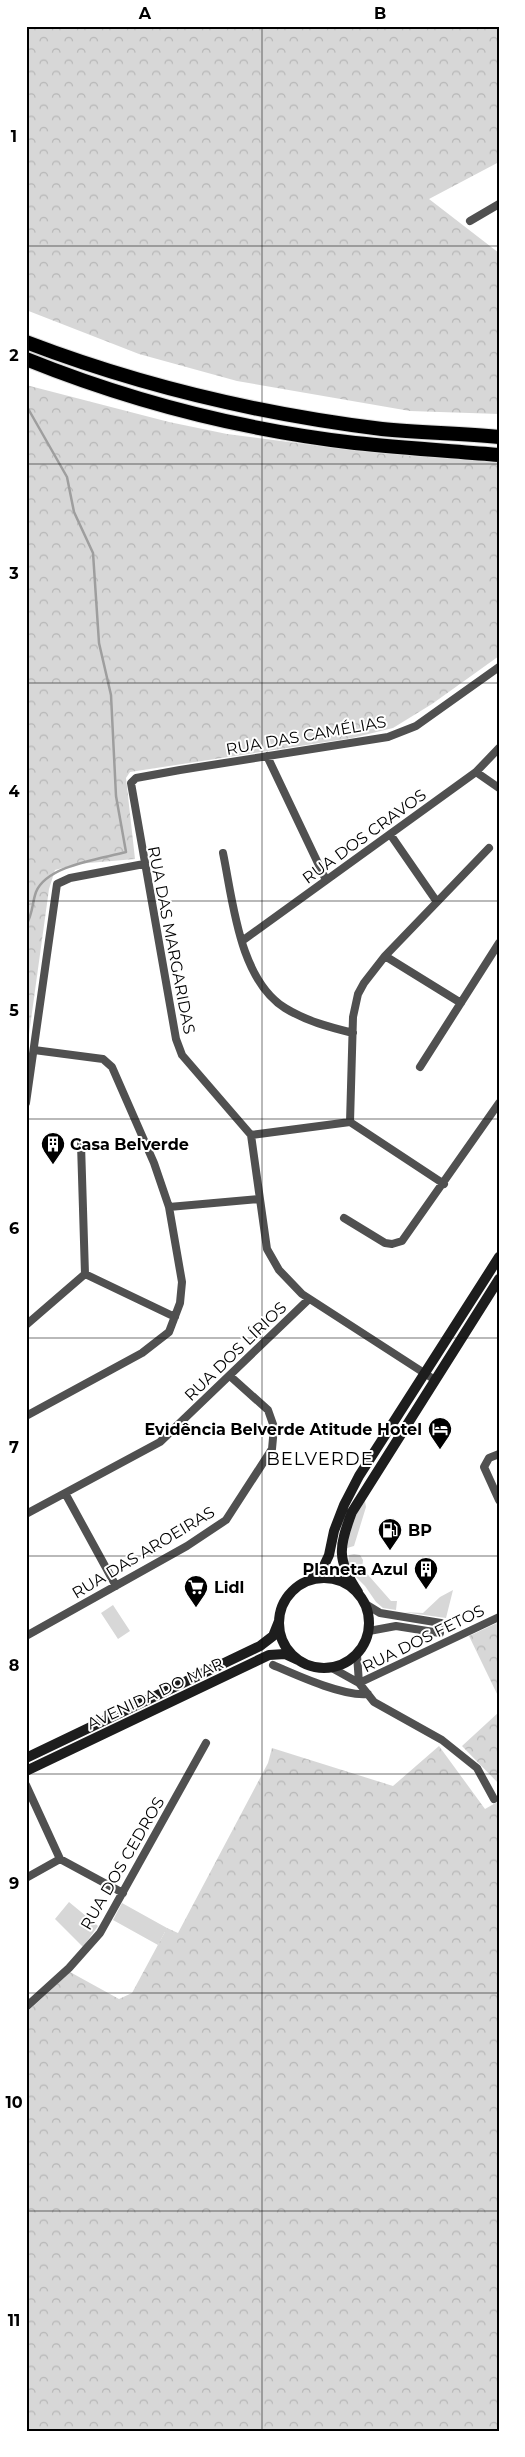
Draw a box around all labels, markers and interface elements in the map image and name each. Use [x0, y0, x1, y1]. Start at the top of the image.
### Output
text: A [138, 4, 152, 23]
text: B [374, 4, 386, 23]
text: 1 [11, 127, 17, 146]
text: 2 [9, 346, 19, 365]
text: 3 [8, 564, 19, 583]
street label: RUA DAS CAMÉLIAS [225, 712, 388, 759]
text: 4 [8, 782, 20, 801]
street label: RUA DOS CRAVOS [299, 785, 430, 888]
street label: RUA DAS MARGARIDAS [144, 844, 199, 1036]
text: 5 [9, 1001, 19, 1020]
building icon: Casa Belverde [40, 1131, 66, 1165]
place label: Casa Belverde [70, 1135, 189, 1154]
text: 6 [9, 1219, 19, 1238]
street label: RUA DOS LÍRIOS [180, 1298, 290, 1405]
hotel icon: Evidência Belverde Atitude Hotel [427, 1416, 453, 1450]
place label: Evidência Belverde Atitude Hotel [144, 1420, 422, 1439]
text: 7 [9, 1438, 19, 1457]
district label: BELVERDE [266, 1448, 374, 1470]
street label: RUA DAS AROEIRAS [68, 1502, 218, 1603]
fuel station icon: BP [377, 1517, 403, 1551]
place label: BP [408, 1521, 432, 1540]
building icon: Planeta Azul [413, 1556, 439, 1590]
place label: Planeta Azul [303, 1560, 408, 1579]
supermarket icon: Lidl [183, 1574, 209, 1608]
place label: Lidl [214, 1578, 244, 1597]
street label: RUA DOS FETOS [359, 1601, 487, 1676]
street label: AVENIDA DO MAR [84, 1654, 226, 1733]
text: 8 [9, 1656, 19, 1675]
street label: RUA DOS CEDROS [77, 1793, 168, 1933]
text: 9 [9, 1874, 19, 1893]
text: 10 [5, 2093, 23, 2112]
text: 11 [8, 2311, 20, 2330]

